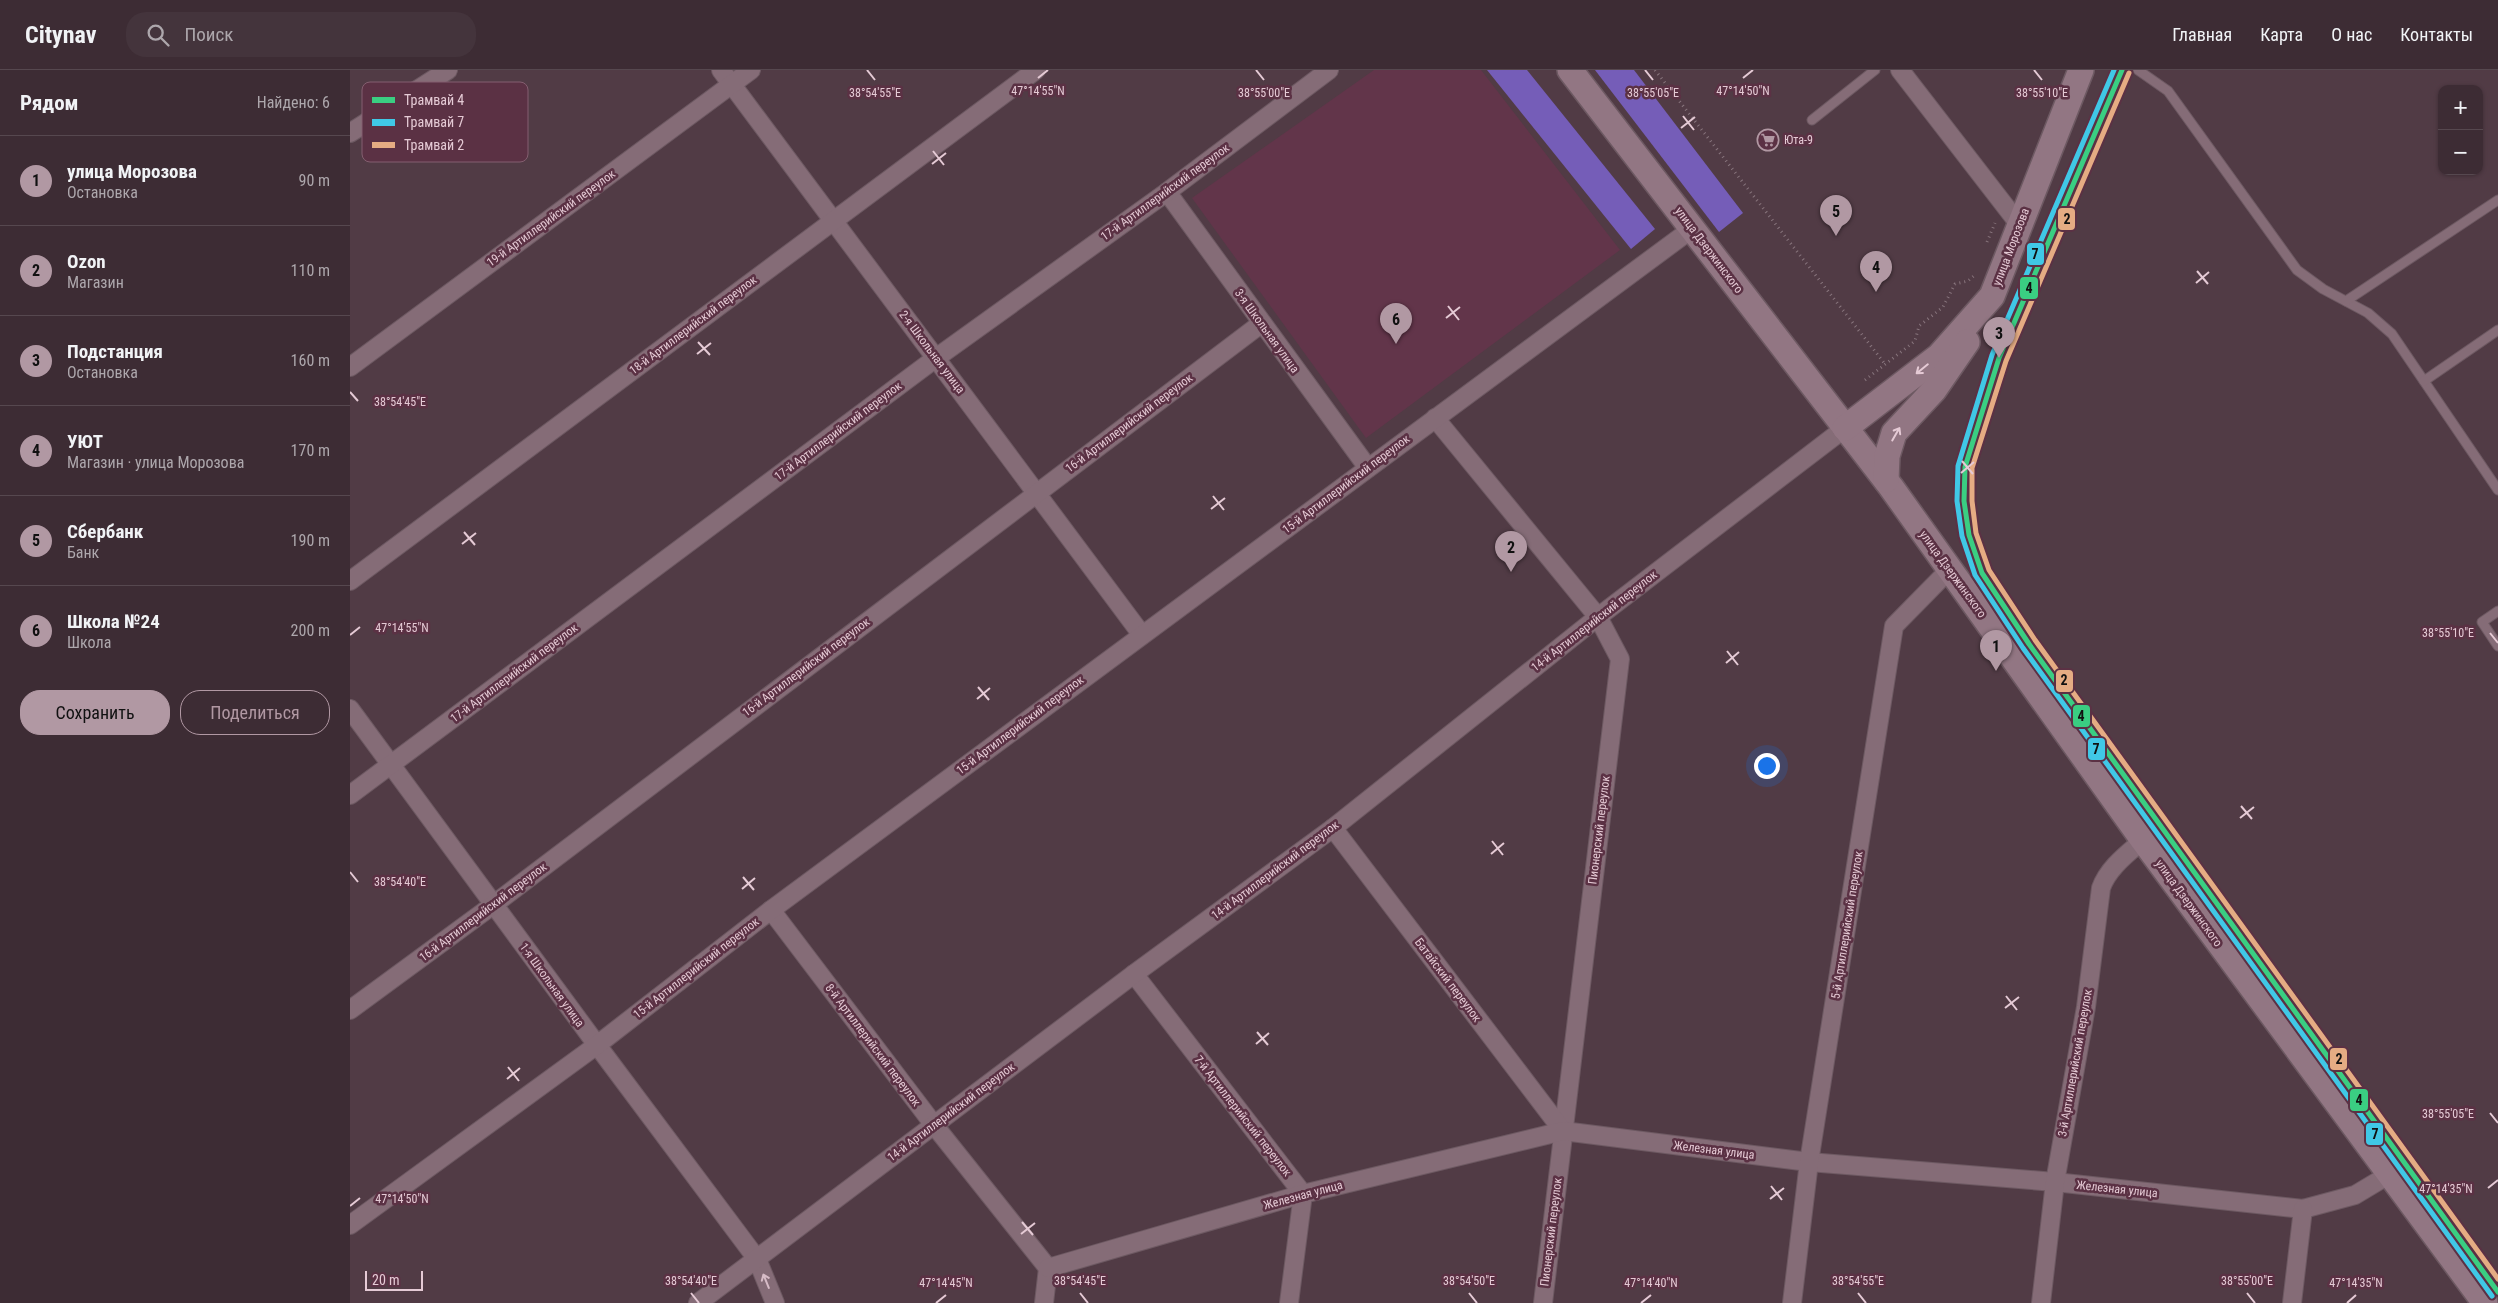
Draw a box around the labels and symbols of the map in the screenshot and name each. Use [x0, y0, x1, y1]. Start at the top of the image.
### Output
legend [362, 82, 528, 162]
text: 47°14'55"N [1011, 84, 1065, 98]
text: 47°14'50"N [1716, 84, 1770, 98]
text: 38°54'55"E [849, 86, 901, 100]
text: 38°55'00"E [1238, 86, 1290, 100]
text: 38°55'05"E [1627, 86, 1679, 100]
text: 38°55'10"E [2016, 86, 2068, 100]
text: Трамвай 4 [404, 92, 464, 108]
text: Трамвай 7 [404, 114, 464, 130]
supermarket icon: Юта-9 [1756, 128, 1780, 152]
place label: Юта-9 [1784, 133, 1813, 147]
text: Трамвай 2 [404, 137, 464, 153]
street label: 17-й Артиллерийский переулок [1098, 141, 1232, 243]
street label: 19-й Артиллерийский переулок [484, 167, 618, 269]
pin: 5 [1820, 195, 1852, 236]
street label: улица Дзержинского [1672, 204, 1746, 296]
street label: улица Морозова [1990, 206, 2032, 288]
line badge: 2 [2057, 207, 2076, 231]
text: 2 [2063, 211, 2071, 227]
line badge: 7 [2026, 242, 2045, 266]
text: 7 [2031, 246, 2039, 262]
pin: 4 [1860, 251, 1892, 292]
street label: 18-й Артиллерийский переулок [627, 272, 759, 377]
line badge: 4 [2019, 276, 2039, 300]
text: 4 [2025, 280, 2033, 296]
street label: 3-я Школьная улица [1232, 286, 1302, 376]
pin: 6 [1380, 303, 1412, 344]
street label: 2-я Школьная улица [896, 308, 968, 396]
pin: 3 [1983, 317, 2015, 358]
one-way arrow [1916, 364, 1929, 375]
street label: 16-й Артиллерийский переулок [1063, 370, 1195, 475]
street label: 17-й Артиллерийский переулок [772, 378, 904, 483]
text: 38°54'45"E [374, 395, 426, 409]
one-way arrow [1892, 427, 1902, 441]
street label: 15-й Артиллерийский переулок [1280, 431, 1412, 536]
street label: улица Дзержинского [1917, 528, 1989, 620]
pin: 2 [1495, 531, 1527, 572]
street label: 14-й Артиллерийский переулок [1528, 567, 1660, 674]
street label: 16-й Артиллерийский переулок [740, 614, 872, 719]
street label: 17-й Артиллерийский переулок [448, 620, 580, 725]
text: 47°14'55"N [375, 621, 429, 635]
text: 38°55'10"E [2422, 626, 2474, 640]
pin: 1 [1980, 630, 2012, 671]
line badge: 2 [2055, 669, 2074, 693]
street label: 15-й Артиллерийский переулок [954, 672, 1086, 777]
text: 2 [2060, 672, 2068, 688]
line badge: 4 [2072, 704, 2091, 728]
text: 4 [2077, 708, 2085, 724]
line badge: 7 [2087, 737, 2106, 761]
text: 7 [2092, 741, 2100, 757]
your location [1754, 753, 1780, 779]
street label: Пионерский переулок [1585, 775, 1613, 885]
street label: 14-й Артиллерийский переулок [1209, 817, 1341, 922]
street label: 5-й Артиллерийский переулок [1828, 850, 1866, 1000]
street label: улица Дзержинского [2153, 857, 2225, 949]
street label: 16-й Артиллерийский переулок [417, 859, 549, 964]
text: 38°54'40"E [374, 875, 426, 889]
street label: 15-й Артиллерийский переулок [630, 914, 762, 1021]
street label: Батайский переулок [1412, 935, 1484, 1025]
street label: 1-я Школьная улица [517, 940, 587, 1030]
street label: 8-й Артиллерийский переулок [822, 981, 924, 1109]
street label: 3-й Артиллерийский переулок [2055, 988, 2095, 1138]
line badge: 2 [2329, 1047, 2348, 1071]
text: 2 [2335, 1051, 2343, 1067]
street label: 7-й Артиллерийский переулок [1191, 1053, 1295, 1179]
street label: 14-й Артиллерийский переулок [885, 1059, 1017, 1164]
line badge: 4 [2349, 1088, 2369, 1112]
text: 4 [2355, 1092, 2363, 1108]
text: 38°55'05"E [2422, 1107, 2474, 1121]
line badge: 7 [2365, 1122, 2384, 1146]
text: 7 [2371, 1126, 2379, 1142]
street label: Железная улица [1673, 1138, 1756, 1162]
street label: Пионерский переулок [1537, 1177, 1565, 1287]
street label: Железная улица [1262, 1178, 1344, 1212]
street label: Железная улица [2076, 1178, 2159, 1200]
text: 47°14'35"N [2419, 1182, 2473, 1196]
text: 47°14'50"N [375, 1192, 429, 1206]
scale bar [365, 1268, 422, 1291]
text: 38°54'40"E [665, 1274, 717, 1288]
one-way arrow [761, 1274, 770, 1289]
text: 38°54'45"E [1054, 1274, 1106, 1288]
text: 38°54'50"E [1443, 1274, 1495, 1288]
text: 38°54'55"E [1832, 1274, 1884, 1288]
text: 38°55'00"E [2221, 1274, 2273, 1288]
text: 47°14'45"N [919, 1276, 973, 1290]
text: 47°14'40"N [1624, 1276, 1678, 1290]
text: 47°14'35"N [2329, 1276, 2383, 1290]

